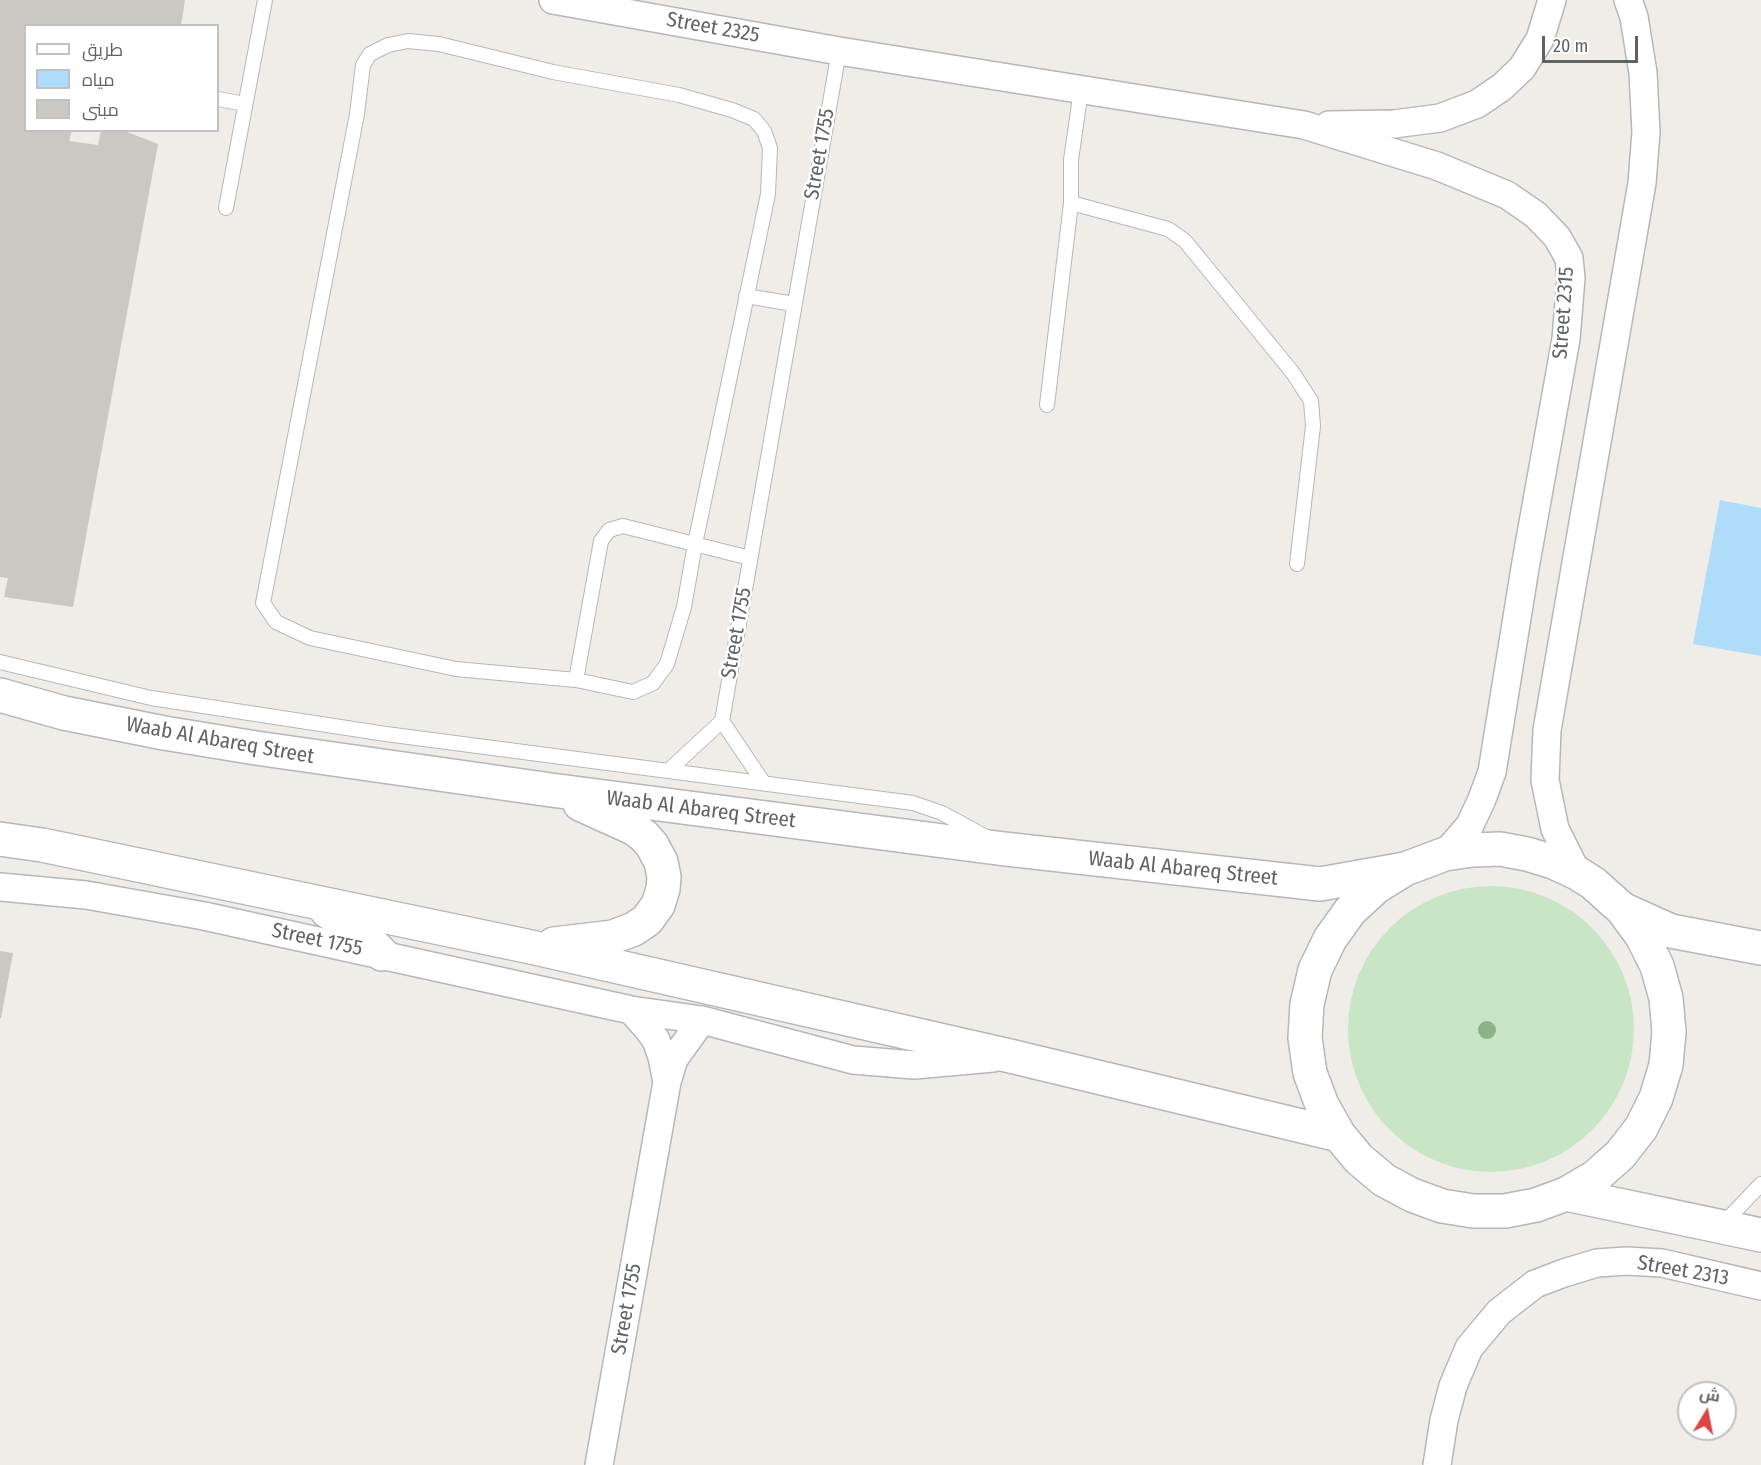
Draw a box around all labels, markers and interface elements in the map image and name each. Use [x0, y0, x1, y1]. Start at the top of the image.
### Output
street label: Street 2325 [665, 7, 761, 49]
legend [24, 24, 219, 132]
scale bar [1545, 24, 1641, 62]
text: 20 m [1553, 35, 1588, 57]
text: طريق [82, 39, 123, 61]
text: مياه [82, 69, 115, 91]
text: مبنى [82, 99, 119, 121]
street label: Street 1755 [800, 106, 840, 202]
street label: Street 2315 [1548, 266, 1580, 360]
street label: Street 1755 [717, 585, 757, 681]
street label: Waab Al Abareq Street [124, 712, 316, 770]
street label: Waab Al Abareq Street [605, 786, 797, 834]
street label: Waab Al Abareq Street [1087, 847, 1279, 891]
street label: Street 1755 [269, 918, 365, 962]
street label: Street 2313 [1635, 1251, 1731, 1291]
street label: Street 1755 [607, 1261, 647, 1357]
north arrow [1677, 1381, 1737, 1441]
text: ش [1698, 1384, 1722, 1406]

